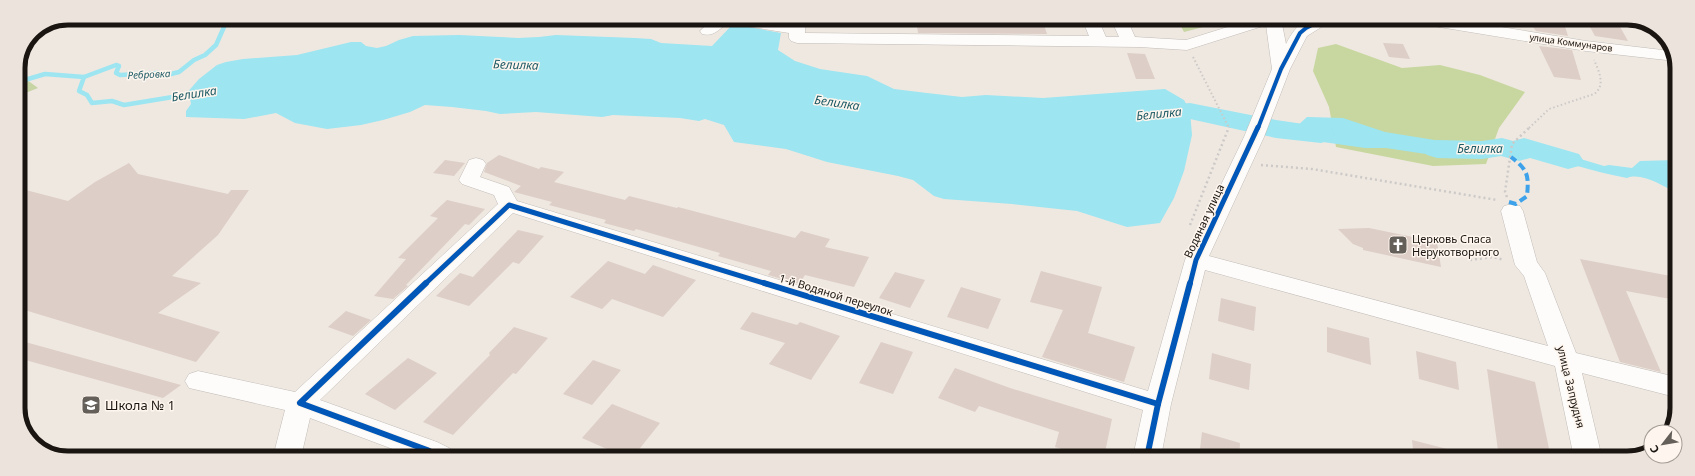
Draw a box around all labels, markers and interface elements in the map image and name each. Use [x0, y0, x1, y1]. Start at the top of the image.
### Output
street label: улица Коммунаров [1529, 30, 1613, 55]
water label: Белилка [493, 55, 539, 74]
water label: Ребровка [127, 66, 171, 82]
water label: Белилка [170, 82, 218, 105]
water label: Белилка [813, 91, 861, 114]
water label: Белилка [1135, 103, 1183, 124]
water label: Белилка [1457, 140, 1503, 157]
street label: Водяная улица [1180, 181, 1227, 260]
place label: Церковь Спаса Нерукотворного [1412, 231, 1499, 259]
church icon: Церковь Спаса Нерукотворного [1387, 234, 1409, 256]
street label: 1-й Водяной переулок [777, 270, 895, 319]
street label: улица Запрудня [1554, 344, 1589, 430]
school or university icon: Школа № 1 [80, 394, 102, 416]
place label: Школа № 1 [105, 396, 175, 414]
north arrow [1643, 424, 1683, 464]
text: С [1646, 442, 1662, 456]

